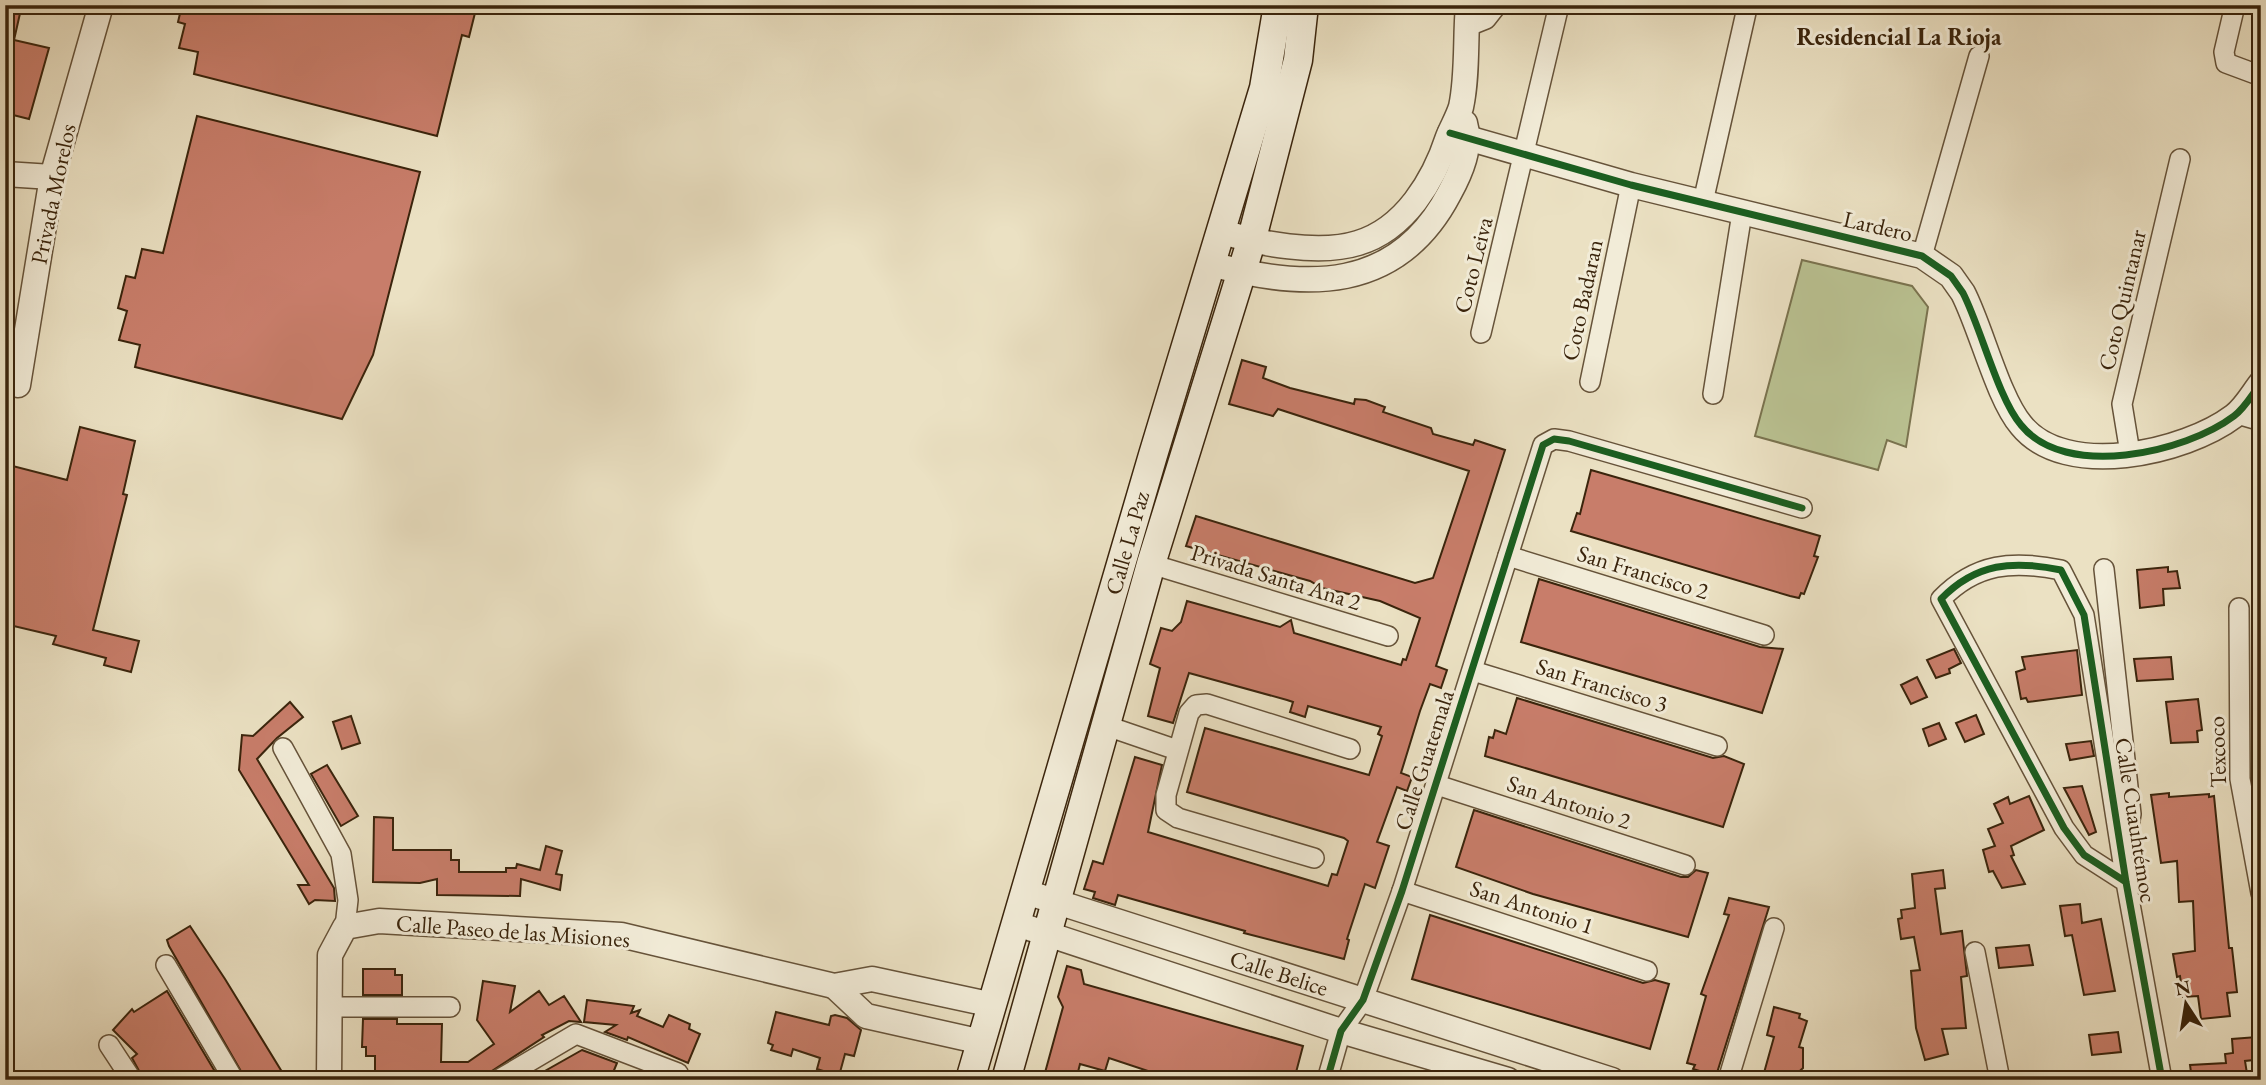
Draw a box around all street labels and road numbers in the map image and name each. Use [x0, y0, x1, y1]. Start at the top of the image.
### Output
street label: Privada Morelos [23, 121, 83, 267]
street label: Lardero [1841, 204, 1915, 248]
street label: Coto Leiva [1447, 213, 1500, 316]
street label: Coto Quintanar [2091, 226, 2153, 373]
street label: Coto Badaran [1554, 237, 1610, 363]
street label: Calle La Paz [1098, 487, 1156, 598]
street label: Privada Santa Ana 2 [1187, 537, 1365, 617]
street label: San Francisco 2 [1574, 538, 1712, 606]
street label: San Francisco 3 [1533, 651, 1671, 719]
street label: Calle Guatemala [1387, 685, 1461, 834]
street label: Texcoco [2201, 716, 2233, 788]
street label: Calle Cuauhtémoc [2108, 735, 2164, 905]
street label: San Antonio 2 [1503, 768, 1635, 836]
street label: San Antonio 1 [1466, 873, 1598, 941]
street label: Calle Paseo de las Misiones [395, 908, 631, 954]
street label: Calle Belice [1226, 943, 1332, 1003]

